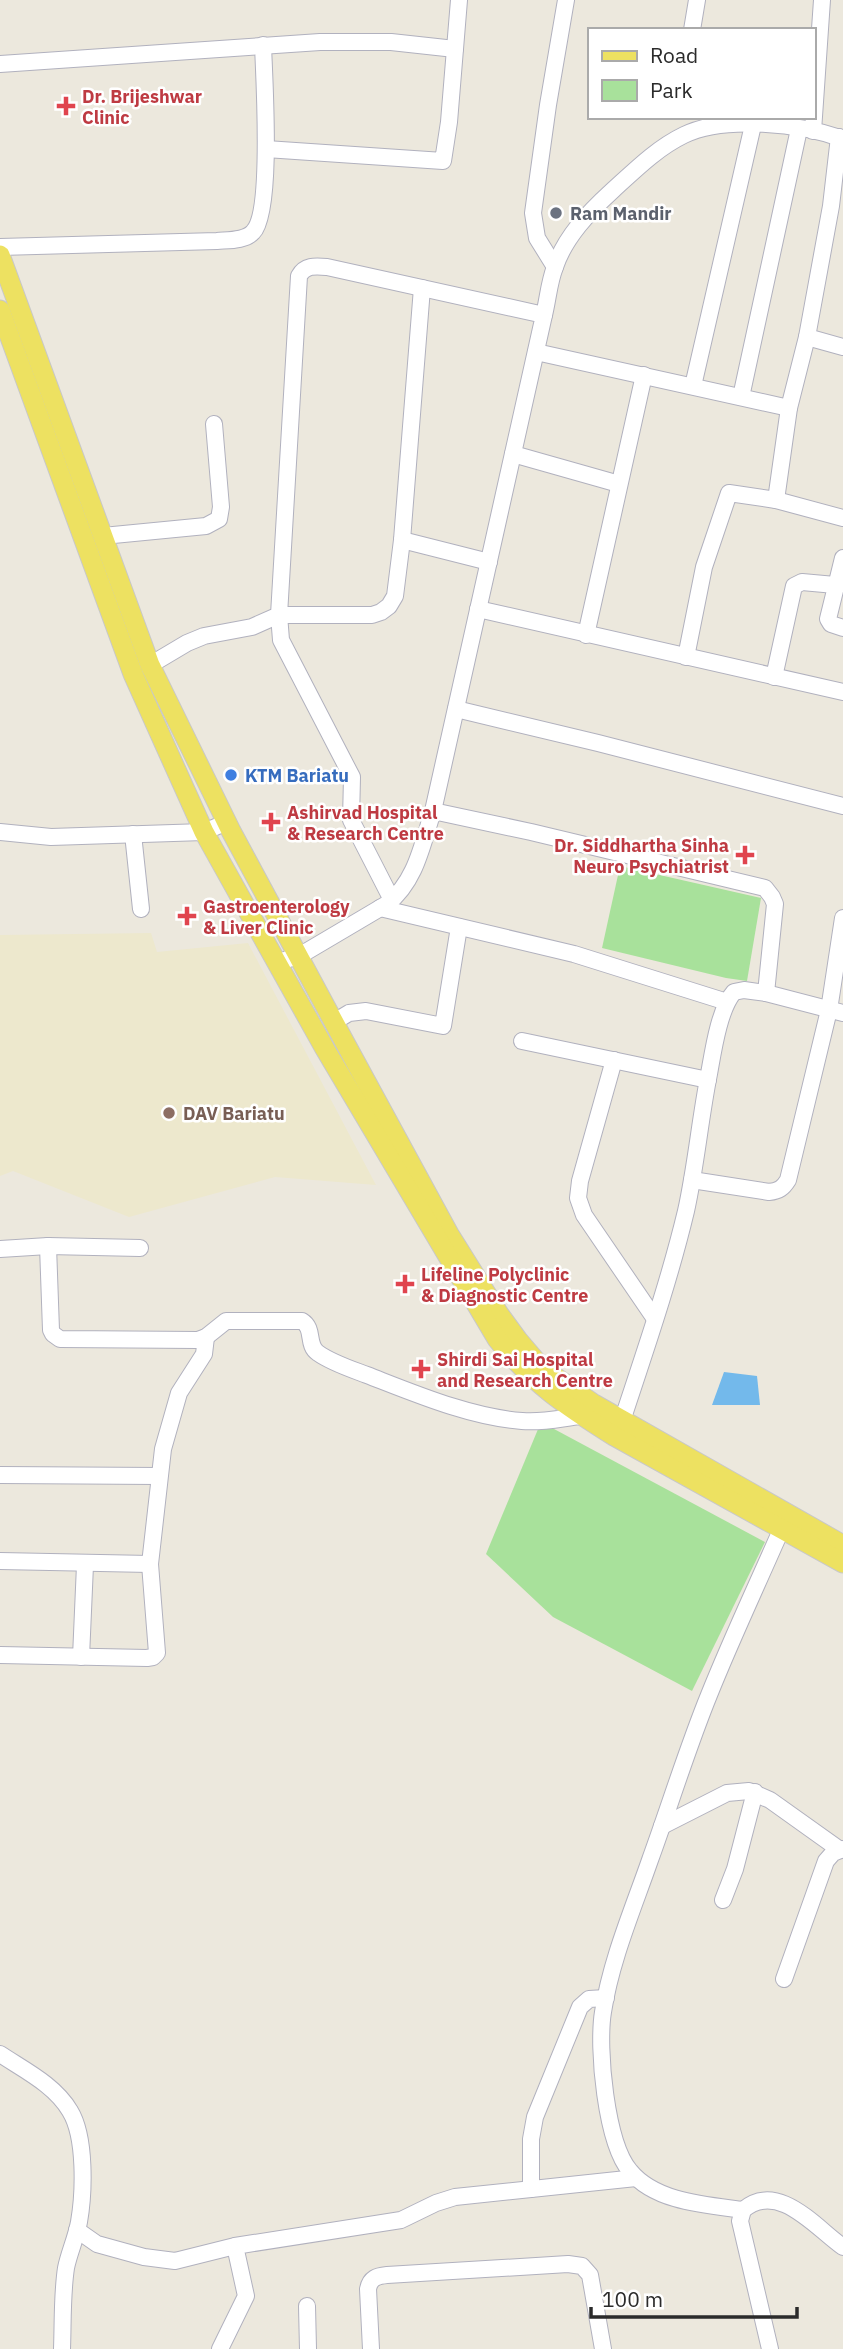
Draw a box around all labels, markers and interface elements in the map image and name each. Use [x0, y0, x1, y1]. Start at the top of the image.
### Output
legend [588, 28, 815, 119]
text: Road [650, 41, 698, 69]
text: Park [650, 76, 693, 104]
place label: Dr. Brijeshwar Clinic [82, 85, 202, 129]
marker: Dr. Brijeshwar Clinic [56, 96, 76, 116]
place label: Ram Mandir [570, 202, 672, 225]
marker: Ram Mandir [548, 205, 564, 221]
place label: KTM Bariatu [245, 764, 349, 787]
marker: KTM Bariatu [223, 767, 239, 783]
place label: Ashirvad Hospital & Research Centre [287, 801, 444, 845]
marker: Ashirvad Hospital & Research Centre [261, 812, 281, 832]
place label: Dr. Siddhartha Sinha Neuro Psychiatrist [554, 834, 729, 878]
marker: Dr. Siddhartha Sinha Neuro Psychiatrist [735, 845, 755, 865]
place label: Gastroenterology & Liver Clinic [203, 895, 350, 939]
marker: Gastroenterology & Liver Clinic [177, 906, 197, 926]
place label: DAV Bariatu [183, 1102, 285, 1125]
marker: DAV Bariatu [161, 1105, 177, 1121]
place label: Lifeline Polyclinic & Diagnostic Centre [421, 1263, 588, 1307]
marker: Lifeline Polyclinic & Diagnostic Centre [395, 1274, 415, 1294]
place label: Shirdi Sai Hospital and Research Centre [437, 1348, 613, 1392]
marker: Shirdi Sai Hospital and Research Centre [411, 1359, 431, 1379]
scale bar [591, 2276, 798, 2320]
text: 100 m [602, 2285, 663, 2313]

